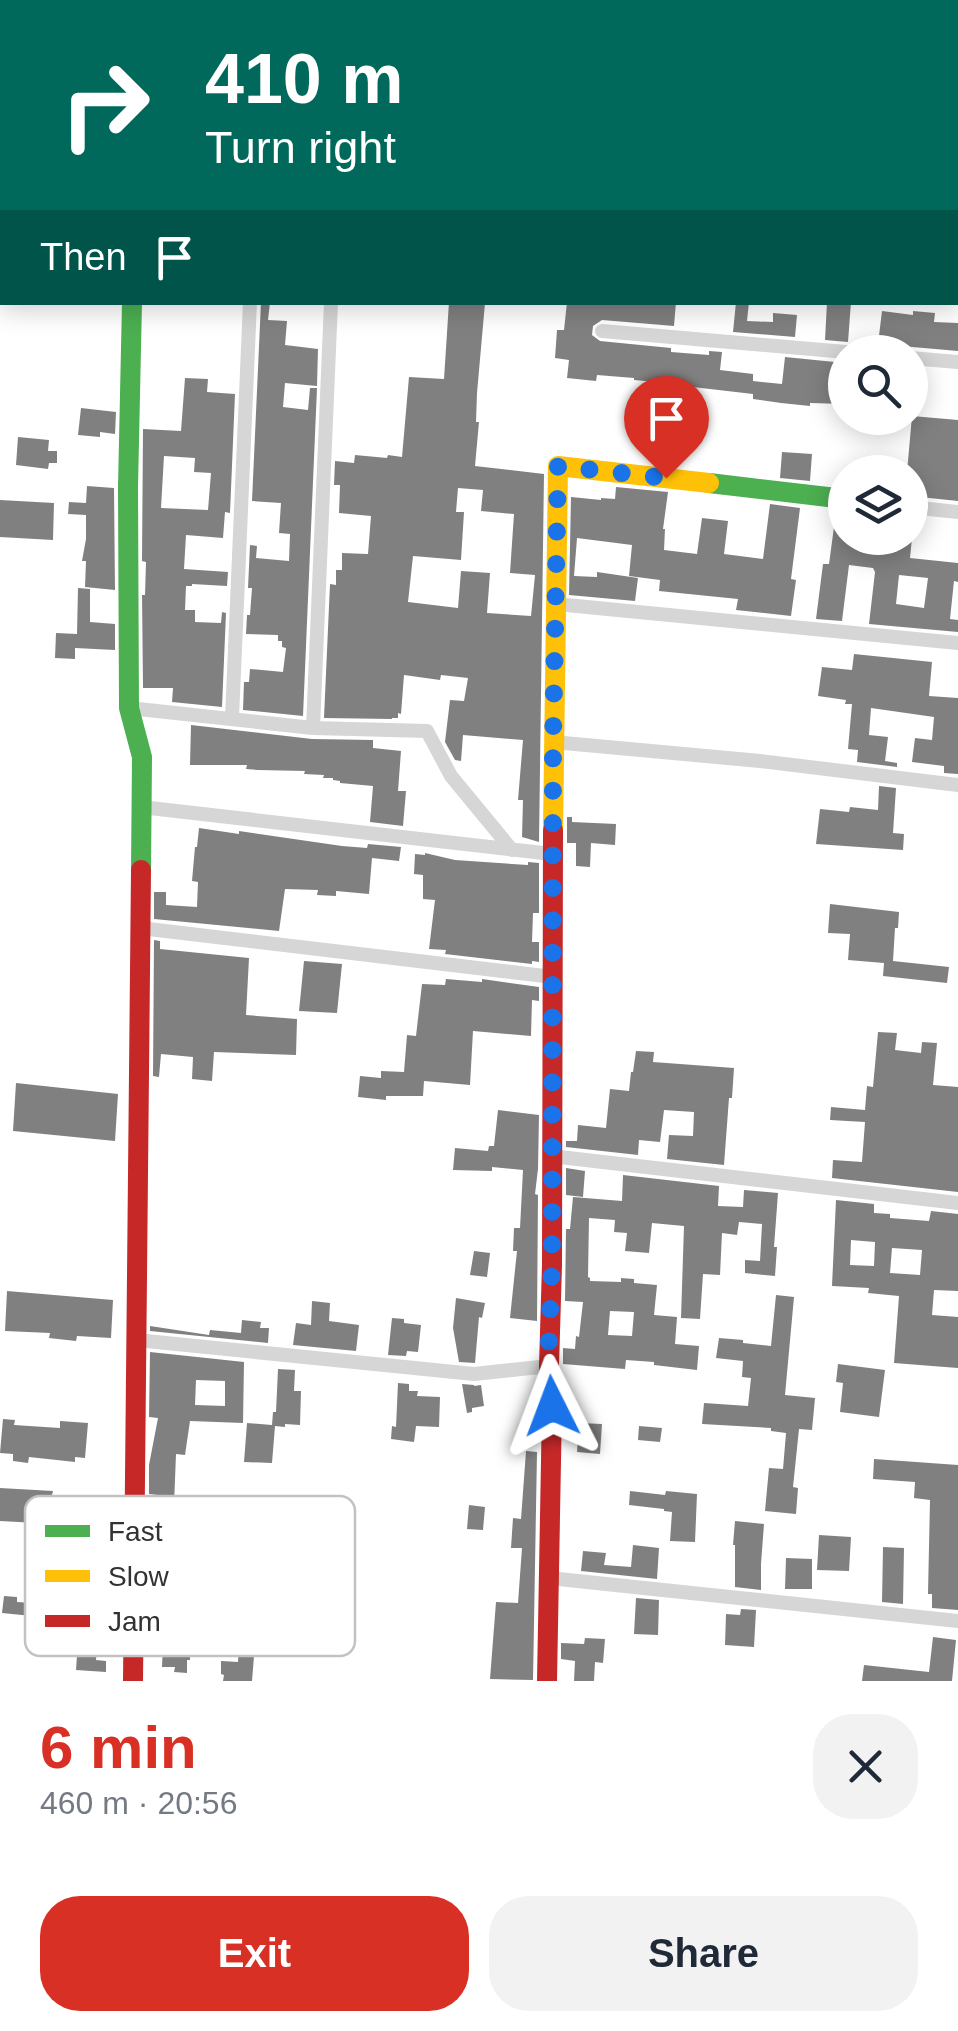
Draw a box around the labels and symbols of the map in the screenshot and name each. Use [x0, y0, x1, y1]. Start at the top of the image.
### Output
pin [624, 376, 709, 479]
position arrow [500, 1354, 604, 1458]
legend [25, 1496, 355, 1656]
text: Fast [108, 1516, 163, 1547]
text: Slow [108, 1561, 169, 1592]
text: Jam [108, 1606, 161, 1637]

